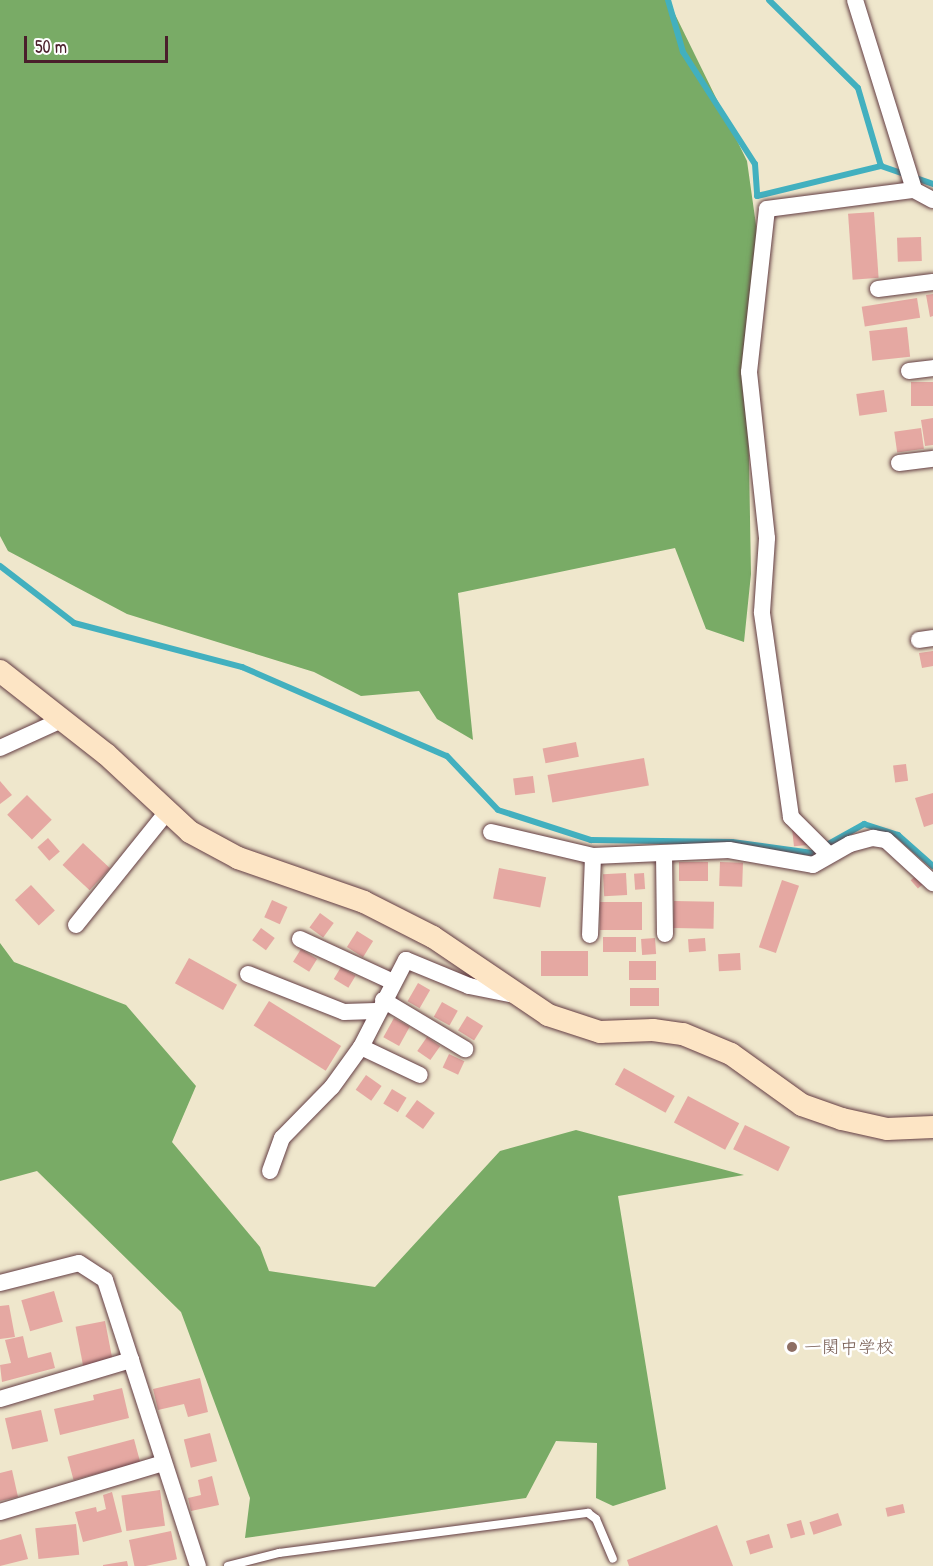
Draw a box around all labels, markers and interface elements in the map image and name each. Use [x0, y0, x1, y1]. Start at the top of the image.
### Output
scale bar [27, 24, 171, 62]
text: 50 m [35, 34, 67, 59]
place label: 一関中学校 [804, 1336, 894, 1358]
marker: 一関中学校 [785, 1340, 799, 1354]

